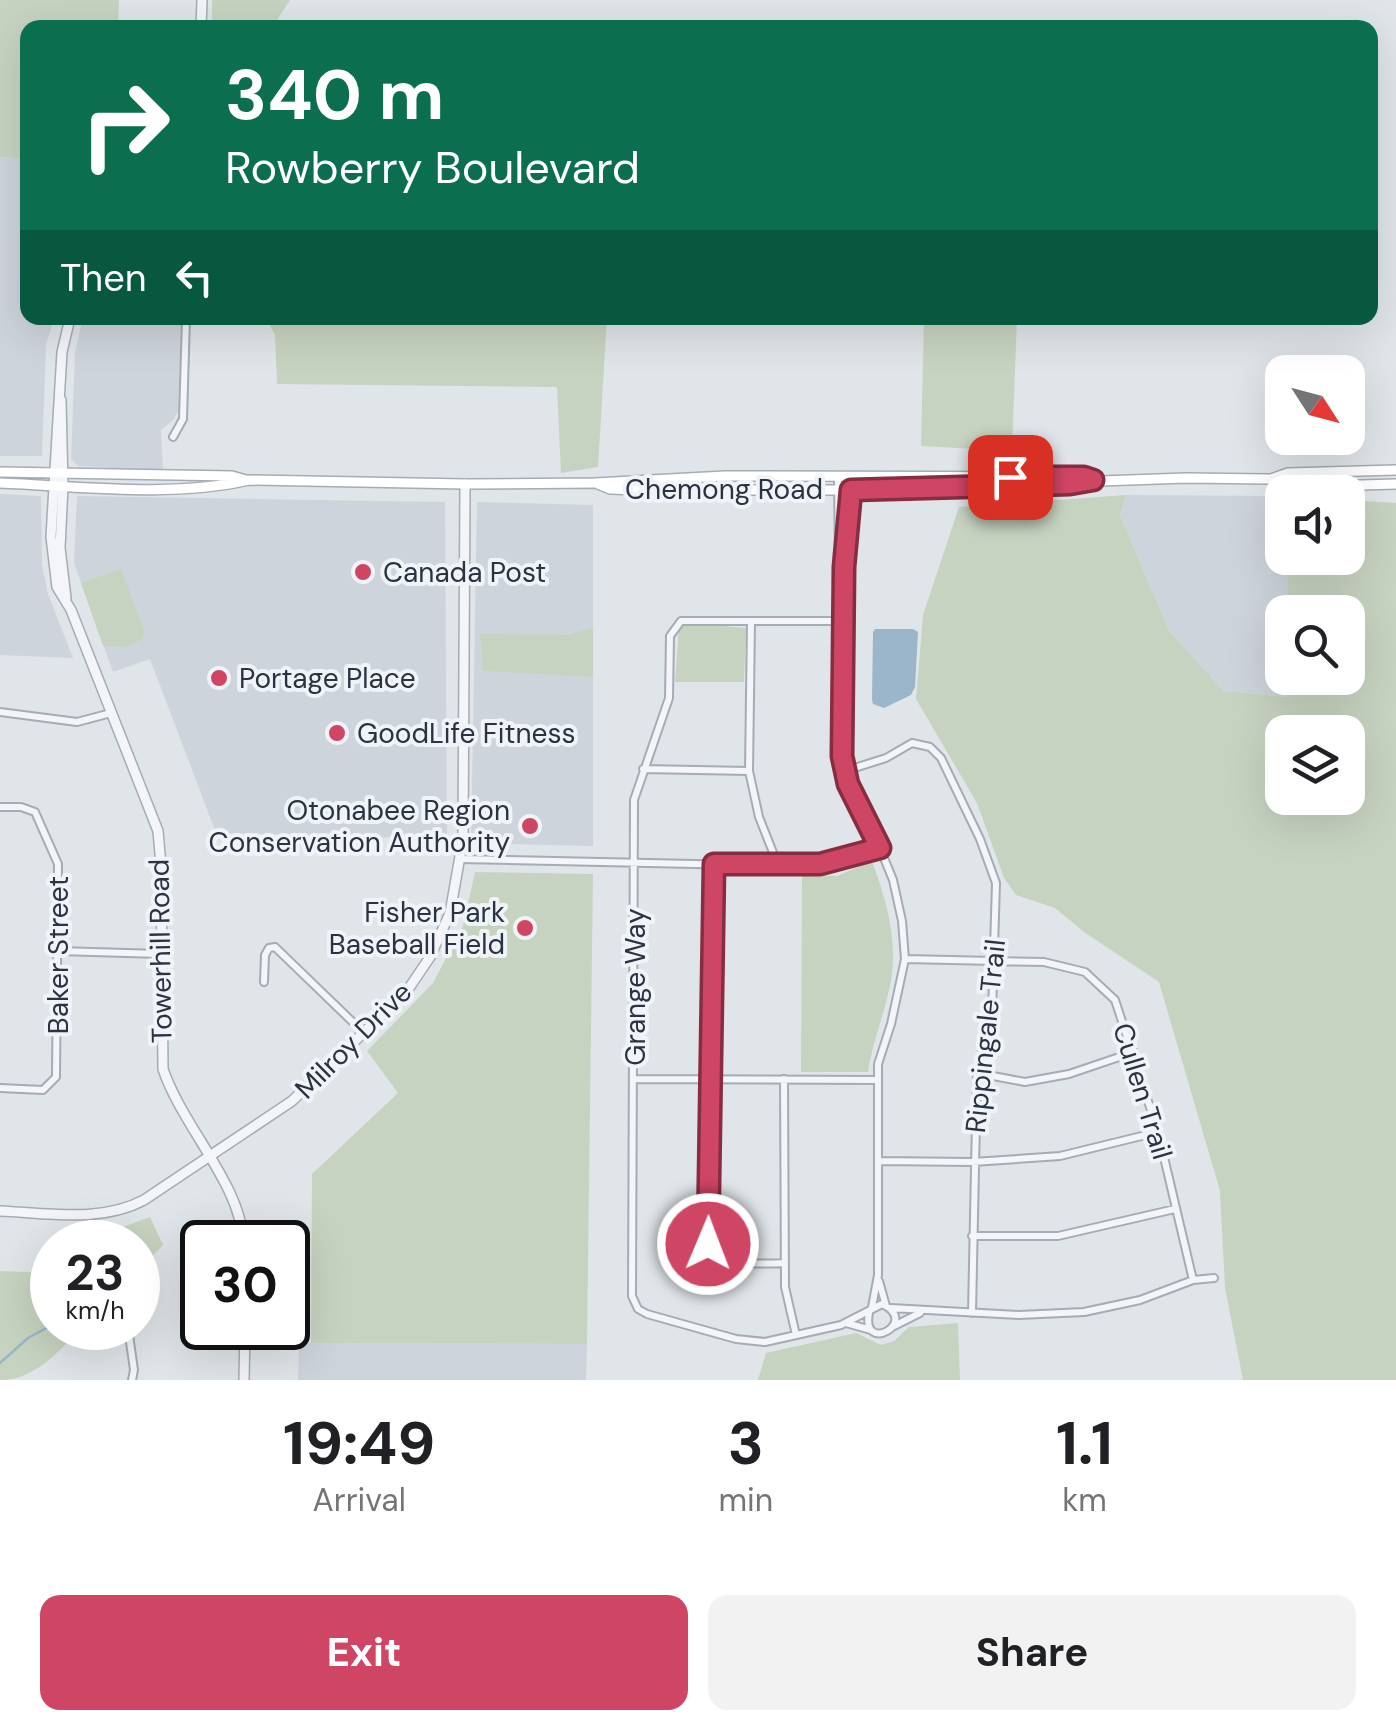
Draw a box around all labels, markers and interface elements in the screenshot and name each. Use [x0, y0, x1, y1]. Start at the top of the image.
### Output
text: 340 m [225, 50, 444, 141]
icon: right [60, 60, 190, 190]
text: Rowberry Boulevard [225, 138, 640, 197]
icon: left [167, 250, 222, 305]
text: Then [60, 253, 147, 303]
north arrow [1265, 355, 1365, 455]
map controls [1265, 355, 1365, 815]
pin [968, 435, 1053, 520]
icon: arrive [983, 450, 1038, 505]
street label: Chemong Road [625, 471, 823, 508]
button: sound [1265, 475, 1365, 575]
place label: Canada Post [383, 554, 546, 591]
marker: Canada Post [352, 561, 374, 583]
button: search [1265, 595, 1365, 695]
place label: Portage Place [239, 660, 416, 697]
marker: Portage Place [208, 667, 230, 689]
place label: GoodLife Fitness [357, 715, 576, 752]
button: layers [1265, 715, 1365, 815]
marker: GoodLife Fitness [326, 722, 348, 744]
place label: Otonabee Region Conservation Authority [209, 792, 510, 861]
marker: Otonabee Region Conservation Authority [519, 815, 541, 837]
street label: Towerhill Road [140, 859, 181, 1043]
street label: Baker Street [40, 876, 77, 1034]
place label: Fisher Park Baseball Field [329, 894, 505, 963]
street label: Grange Way [617, 908, 654, 1066]
marker: Fisher Park Baseball Field [514, 917, 536, 939]
street label: Rippingale Trail [957, 937, 1014, 1135]
street label: Milroy Drive [287, 974, 420, 1107]
street label: Cullen Trail [1104, 1018, 1181, 1164]
position arrow [656, 1192, 760, 1296]
speed limit sign: 30 [180, 1220, 310, 1350]
text: 23 [66, 1240, 125, 1306]
text: km/h [65, 1294, 125, 1327]
text: 19:49 [283, 1404, 435, 1483]
text: 3 [728, 1404, 764, 1483]
text: 1.1 [1056, 1404, 1113, 1483]
text: Arrival [313, 1479, 406, 1521]
text: min [718, 1479, 773, 1521]
text: km [1062, 1479, 1107, 1521]
button: Exit [40, 1595, 688, 1710]
button: Share [708, 1595, 1356, 1710]

